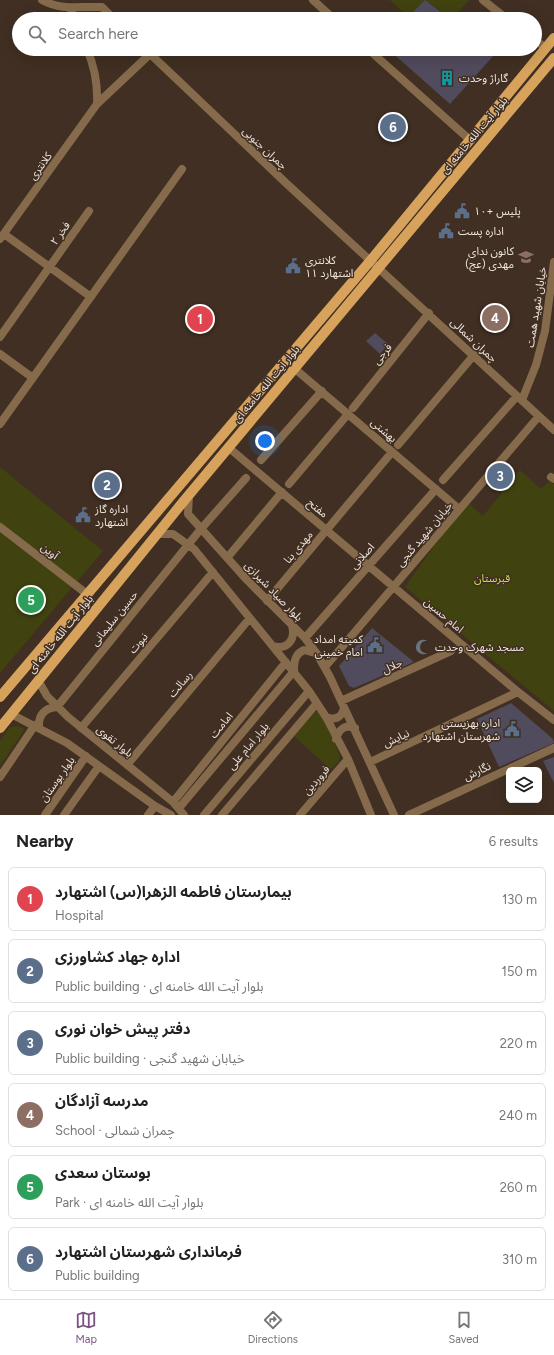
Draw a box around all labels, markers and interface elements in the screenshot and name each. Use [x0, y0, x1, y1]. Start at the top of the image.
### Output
search box [12, 12, 542, 56]
icon: search [26, 23, 48, 45]
text: Search here [58, 25, 138, 43]
building icon: گاراژ وحدت [438, 69, 456, 87]
place label: گاراژ وحدت [459, 72, 509, 85]
street label: بلوار آیت الله خامنه ای [438, 94, 510, 177]
pin: 6 [380, 112, 406, 142]
street label: چمران جنوبی [239, 124, 290, 173]
street label: کلانتری [26, 150, 55, 183]
public building icon: پلیس +۱۰ [453, 202, 471, 220]
place label: پلیس +۱۰ [474, 205, 521, 219]
street label: فخر ۲ [48, 219, 73, 247]
public building icon: اداره پست [437, 222, 455, 240]
place label: اداره پست [458, 225, 504, 239]
place label: کانون ندای مهدی (عج) [465, 245, 514, 272]
school or university icon: کانون ندای مهدی (عج) [517, 248, 535, 266]
place label: کلانتری ۱۱ اشتهارد [305, 254, 353, 280]
public building icon: کلانتری ۱۱ اشتهارد [284, 257, 302, 275]
street label: خیابان شهید همت [524, 265, 549, 348]
pin: 4 [482, 303, 508, 333]
pin: 1 [187, 304, 213, 334]
street label: چمران شمالی [447, 316, 500, 366]
street label: فرجی [370, 341, 395, 368]
street label: بلوار آیت الله خامنه ای [230, 343, 302, 426]
street label: بهشتی [368, 416, 399, 445]
your location [255, 431, 275, 451]
pin: 3 [487, 461, 513, 491]
pin: 2 [94, 470, 120, 500]
street label: مفتح [304, 496, 331, 521]
street label: خیابان شهید گنجی [394, 499, 456, 569]
place label: اداره گاز اشتهارد [94, 503, 128, 529]
public building icon: اداره گاز اشتهارد [74, 506, 92, 524]
street label: مهدی بنا [281, 528, 316, 566]
street label: آوین [38, 541, 62, 563]
street label: اصلانی [348, 541, 377, 572]
street label: بلوار صیاد شیرازی [242, 559, 305, 624]
park label: قبرستان [474, 572, 510, 585]
pin: 5 [18, 585, 44, 615]
street label: حسین سلیمانی [88, 588, 141, 649]
street label: بلوار آیت الله خامنه ای [25, 593, 96, 676]
street label: امام حسین [421, 595, 466, 636]
street label: نبوت [126, 630, 151, 656]
place label: کمیته امداد امام خمینی [314, 633, 363, 660]
public building icon: کمیته امداد امام خمینی [366, 636, 384, 654]
mosque icon: مسجد شهرک وحدت [414, 638, 432, 656]
place label: مسجد شهرک وحدت [435, 641, 525, 654]
street label: جلال [380, 656, 405, 677]
street label: رسالت [166, 668, 195, 700]
street label: امامت [207, 710, 236, 741]
place label: اداره بهزیستی شهرستان اشتهارد [423, 717, 500, 743]
street label: بلوار امام علی [225, 720, 273, 773]
public building icon: اداره بهزیستی شهرستان اشتهارد [503, 720, 521, 738]
street label: بلوار تقوی [94, 723, 136, 760]
street label: نیایش [381, 727, 411, 750]
street label: بلوار بوستان [37, 754, 78, 805]
street label: نگارش [461, 759, 493, 783]
street label: فروردین [300, 763, 333, 798]
map controls [506, 767, 542, 803]
button: layers [506, 767, 542, 803]
text: Nearby [16, 831, 74, 851]
text: 6 results [489, 834, 538, 849]
text: بیمارستان فاطمه الزهرا(س) اشتهارد [55, 883, 292, 901]
text: 1 [27, 892, 33, 907]
text: 130 m [502, 892, 537, 907]
text: Hospital [55, 908, 103, 923]
text: اداره جهاد کشاورزی [55, 948, 180, 966]
text: 2 [26, 964, 34, 979]
text: 150 m [502, 964, 537, 979]
text: Public building · بلوار آیت الله خامنه ای [55, 979, 264, 994]
text: دفتر پیش خوان نوری [55, 1020, 191, 1038]
text: 3 [26, 1036, 34, 1051]
text: 220 m [500, 1036, 537, 1051]
text: Public building · خیابان شهید گنجی [55, 1051, 245, 1066]
text: مدرسه آزادگان [55, 1092, 149, 1110]
text: 4 [26, 1108, 34, 1123]
text: 240 m [499, 1108, 537, 1123]
text: School · چمران شمالی [55, 1123, 175, 1138]
text: بوستان سعدی [55, 1164, 151, 1182]
text: 5 [26, 1180, 34, 1195]
text: 260 m [500, 1180, 537, 1195]
text: Park · بلوار آیت الله خامنه ای [55, 1195, 204, 1210]
text: فرمانداری شهرستان اشتهارد [55, 1243, 242, 1261]
text: 6 [26, 1252, 34, 1267]
text: 310 m [502, 1252, 537, 1267]
text: Public building [55, 1268, 140, 1283]
tab: Map [75, 1309, 97, 1346]
tab: Directions [248, 1309, 298, 1346]
tab: Saved [448, 1309, 479, 1346]

